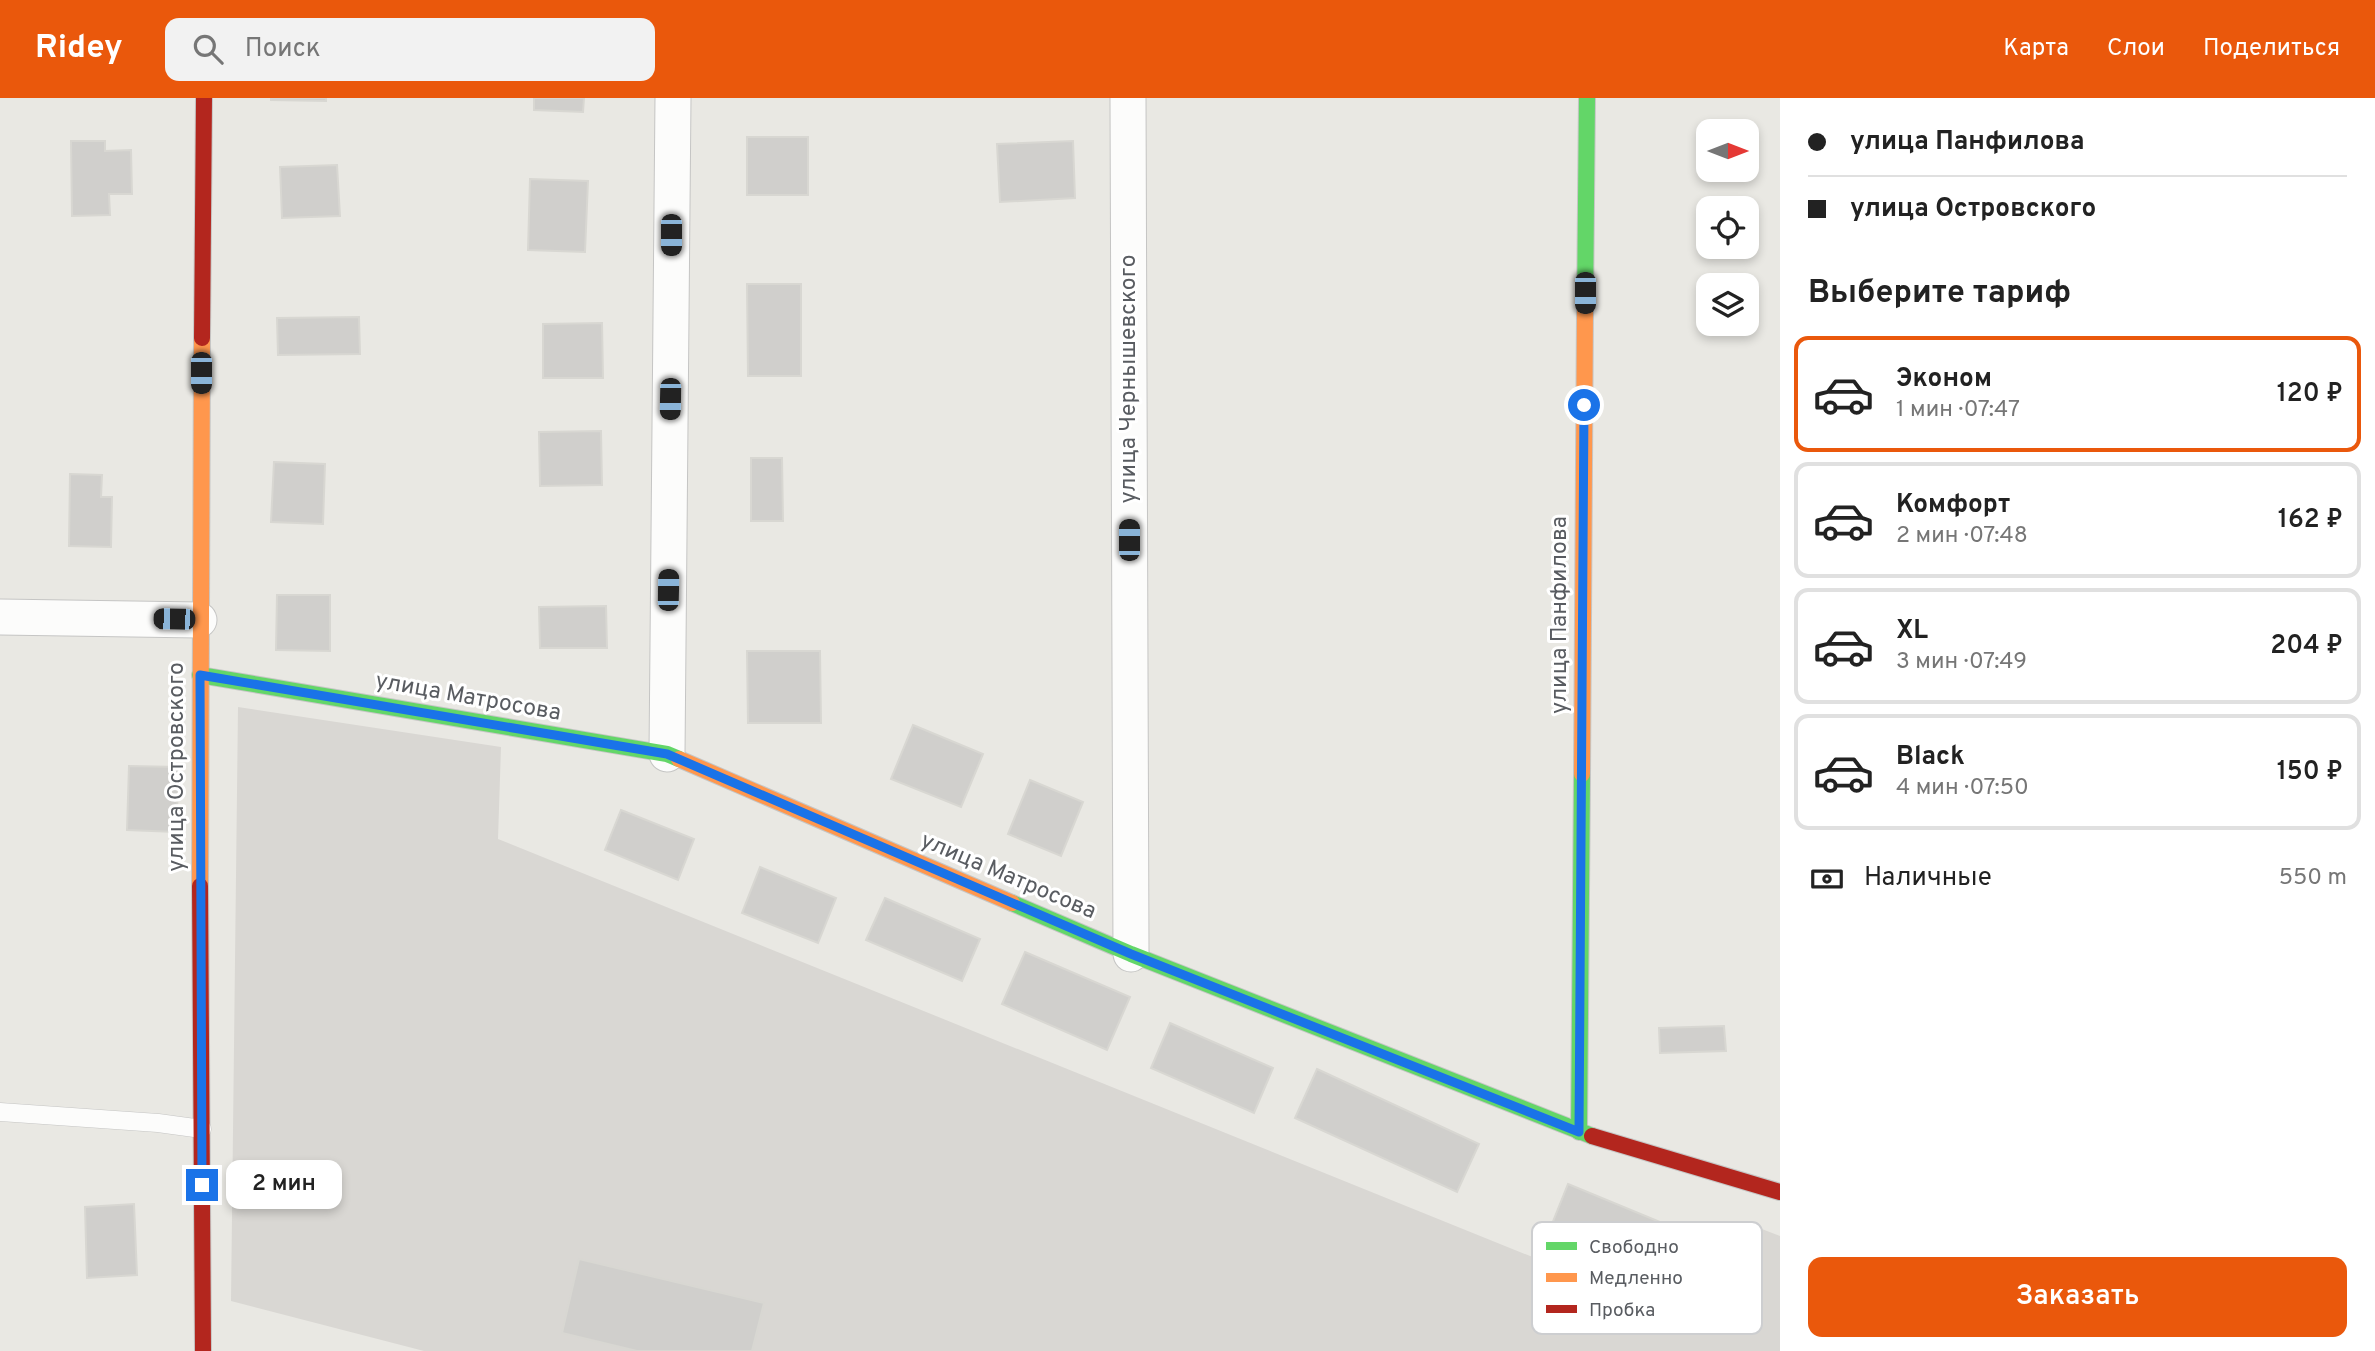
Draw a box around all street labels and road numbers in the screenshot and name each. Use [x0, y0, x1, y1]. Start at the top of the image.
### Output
street label: улица Чернышевского [1115, 255, 1144, 503]
street label: улица Панфилова [1546, 516, 1575, 714]
street label: улица Островского [163, 662, 192, 872]
street label: улица Матросова [373, 667, 563, 729]
street label: улица Матросова [916, 827, 1100, 927]

